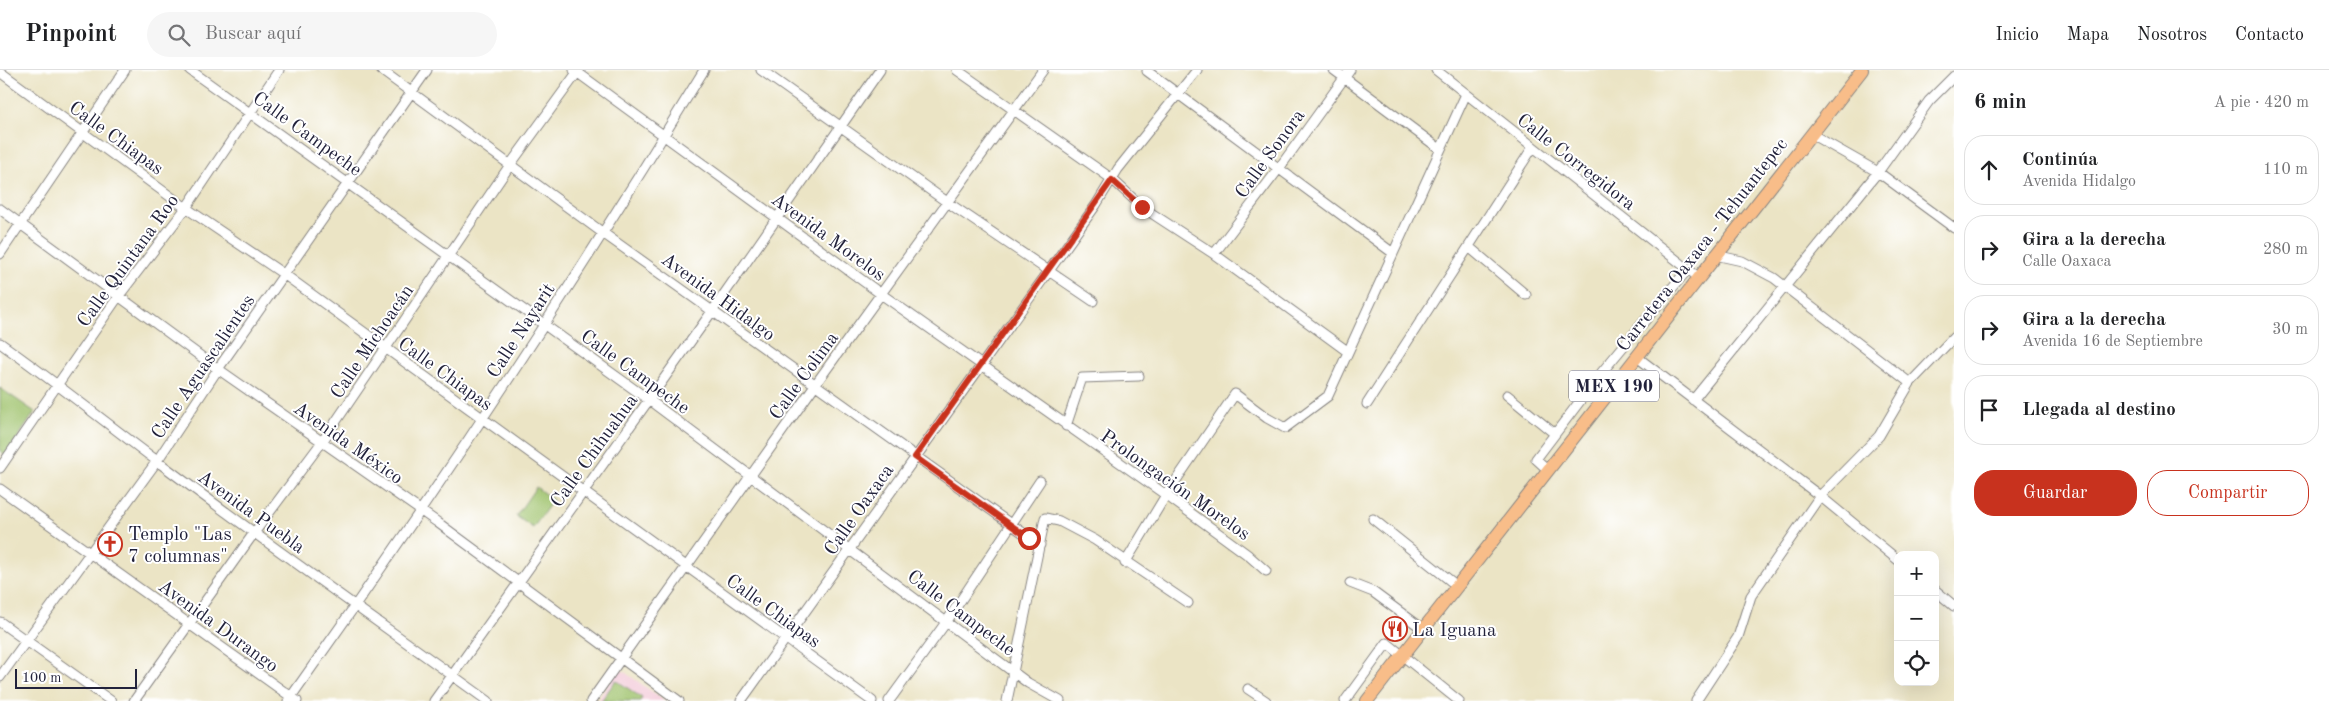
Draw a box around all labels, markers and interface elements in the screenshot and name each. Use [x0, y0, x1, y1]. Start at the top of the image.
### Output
search box [147, 12, 497, 57]
icon: search [165, 21, 193, 49]
text: Pinpoint [25, 23, 117, 47]
text: Buscar aquí [205, 25, 301, 44]
text: Inicio [1996, 26, 2039, 44]
text: Mapa [2067, 26, 2109, 44]
text: Nosotros [2137, 26, 2207, 44]
text: Contacto [2235, 26, 2304, 44]
street label: Calle Campeche [249, 89, 365, 181]
text: 6 min [1974, 92, 2027, 113]
text: A pie · 420 m [2214, 95, 2309, 111]
street label: Calle Chiapas [65, 99, 166, 179]
street label: Calle Sonora [1233, 106, 1310, 202]
street label: Calle Corregidora [1513, 111, 1639, 215]
street label: Carretera Oaxaca - Tehuantepec [1614, 135, 1792, 356]
text: Continúa [2022, 151, 2098, 170]
icon: ahead [1975, 156, 2003, 184]
text: 110 m [2263, 162, 2308, 178]
text: Avenida Hidalgo [2022, 174, 2136, 190]
street label: Avenida Morelos [767, 190, 888, 286]
street label: Calle Quintana Roo [75, 192, 183, 331]
route end [1131, 196, 1154, 219]
text: Gira a la derecha [2022, 231, 2166, 250]
icon: right [1975, 236, 2003, 264]
text: 280 m [2263, 242, 2308, 258]
street label: Avenida Hidalgo [657, 251, 778, 346]
text: Calle Oaxaca [2022, 254, 2111, 270]
street label: Calle Nayarit [485, 281, 560, 382]
street label: Calle Michoacán [328, 282, 418, 403]
street label: Calle Aguascalientes [149, 292, 259, 443]
text: Gira a la derecha [2022, 311, 2166, 330]
icon: right [1975, 316, 2003, 344]
text: 30 m [2272, 322, 2308, 338]
street label: Calle Campeche [577, 327, 693, 419]
street label: Calle Colima [767, 329, 843, 424]
text: Avenida 16 de Septiembre [2022, 334, 2203, 350]
street label: Calle Chiapas [394, 335, 495, 415]
road number: MEX 190 [1569, 370, 1659, 402]
street label: Calle Chihuahua [548, 391, 643, 511]
icon: arrive [1975, 396, 2003, 424]
street label: Avenida México [289, 399, 406, 489]
text: Llegada al destino [2022, 401, 2176, 420]
street label: Prolongación Morelos [1096, 427, 1253, 545]
street label: Calle Oaxaca [822, 461, 899, 559]
street label: Avenida Puebla [193, 468, 308, 558]
button: Guardar [1974, 470, 2137, 516]
button: Compartir [2147, 470, 2309, 516]
place label: Templo "Las 7 columnas" [128, 526, 232, 567]
route start [1018, 527, 1041, 550]
church icon: Templo "Las 7 columnas" [97, 531, 123, 557]
map controls [1894, 551, 1939, 686]
button: + [1894, 551, 1939, 596]
street label: Calle Campeche [903, 567, 1018, 661]
street label: Calle Chiapas [722, 572, 823, 652]
street label: Avenida Durango [154, 577, 281, 677]
button: − [1894, 596, 1939, 641]
restaurant icon: La Iguana [1382, 616, 1408, 642]
place label: La Iguana [1412, 622, 1497, 641]
button: locate [1894, 641, 1939, 686]
scale bar [15, 666, 138, 689]
text: 100 m [22, 671, 61, 685]

